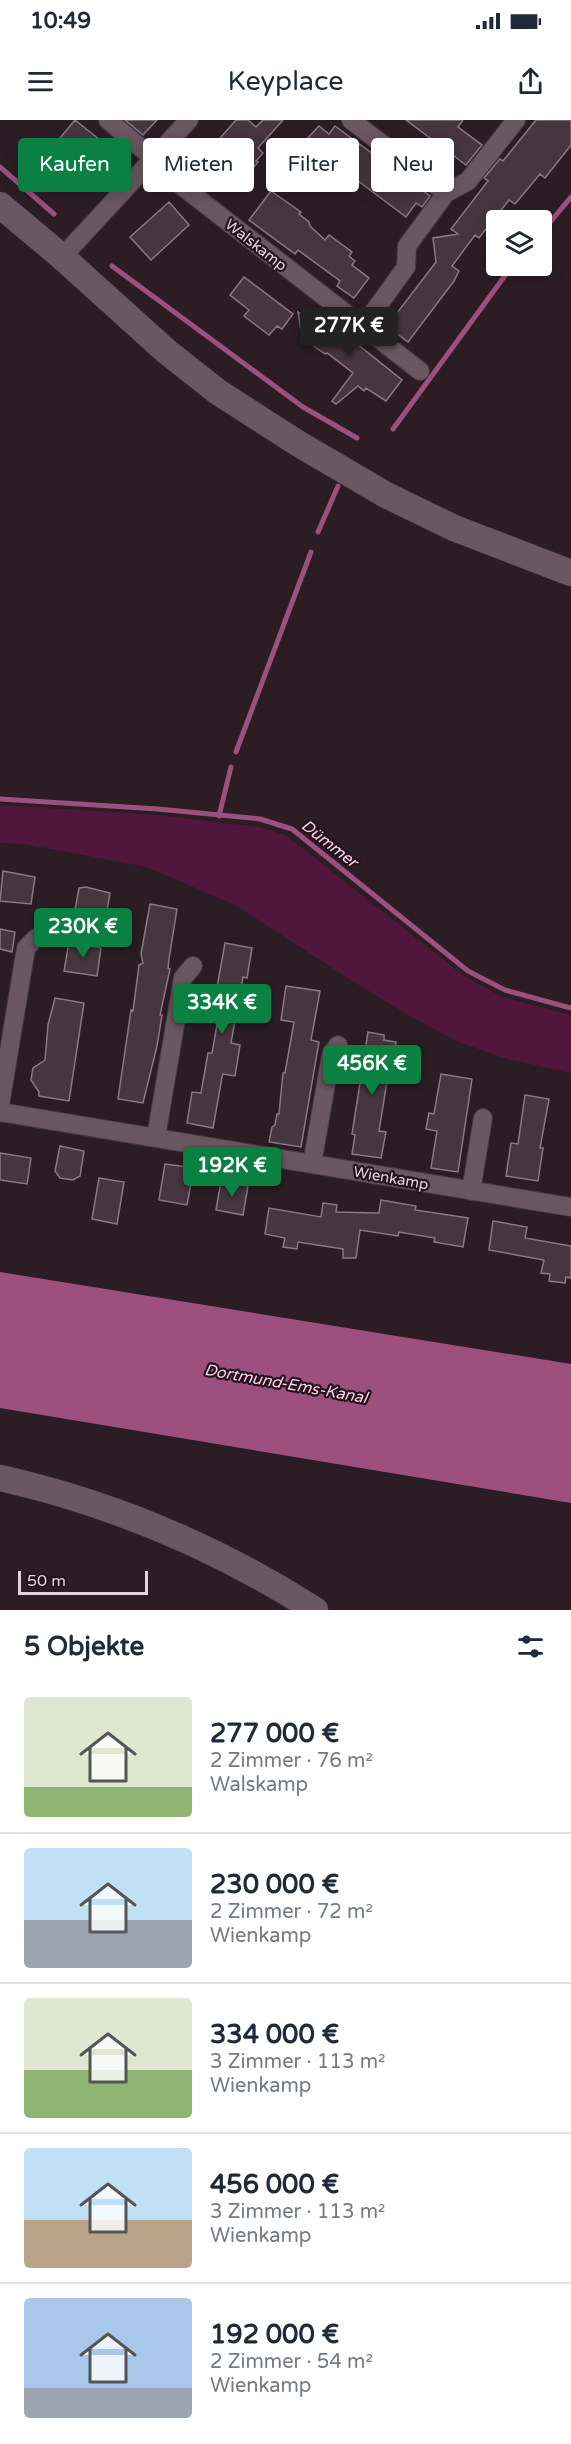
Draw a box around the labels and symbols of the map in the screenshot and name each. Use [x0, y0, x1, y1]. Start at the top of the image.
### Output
street label: Walskamp [221, 215, 291, 275]
pin: 277K € [300, 307, 398, 358]
water label: Dümmer [297, 816, 363, 873]
pin: 230K € [34, 908, 132, 959]
pin: 334K € [173, 984, 271, 1035]
pin: 456K € [323, 1045, 421, 1096]
pin: 192K € [183, 1147, 281, 1198]
street label: Wienkamp [352, 1163, 430, 1193]
water label: Dortmund-Ems-Kanal [203, 1360, 371, 1408]
scale bar [18, 1568, 148, 1596]

